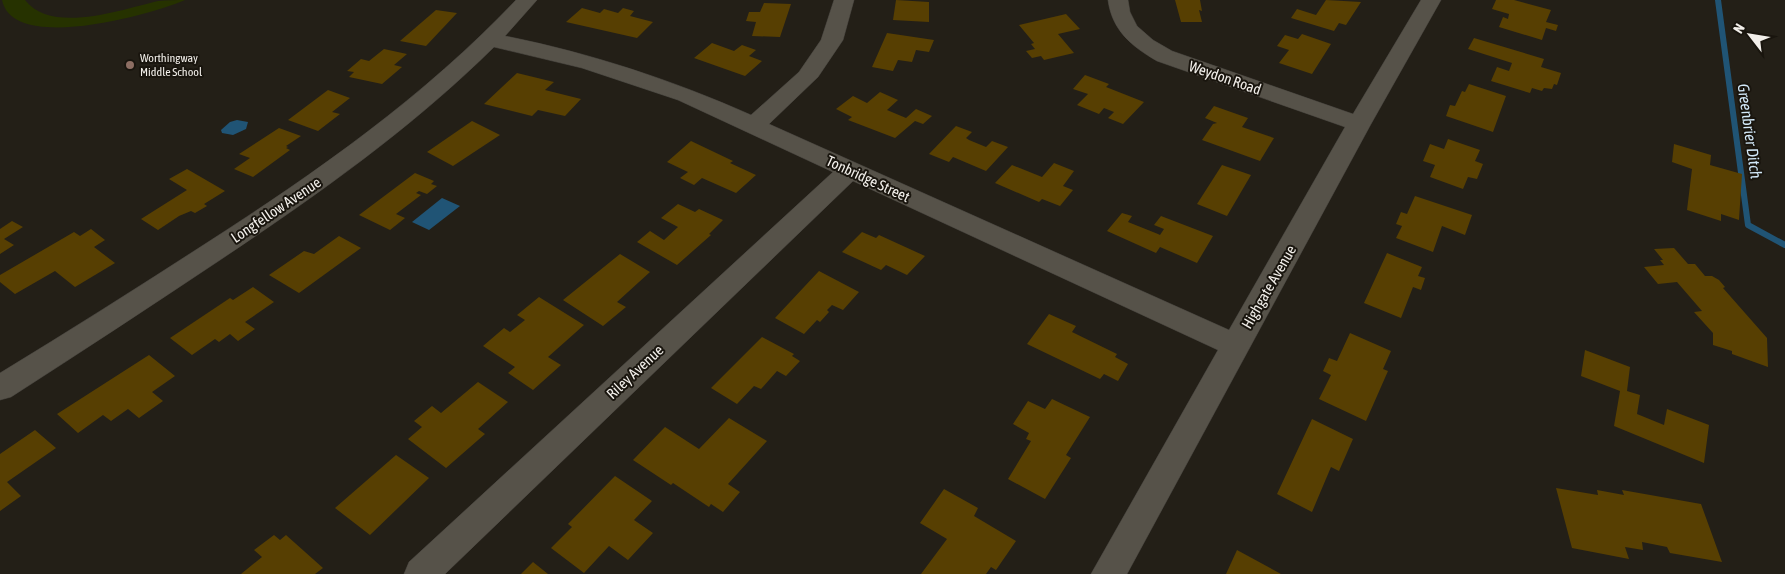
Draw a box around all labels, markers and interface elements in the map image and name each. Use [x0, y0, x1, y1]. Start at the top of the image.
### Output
north arrow [1725, 10, 1775, 60]
text: N [1730, 21, 1748, 36]
place label: Worthingway Middle School [140, 51, 203, 79]
street label: Weydon Road [1187, 57, 1264, 98]
marker: Worthingway Middle School [124, 59, 136, 71]
water label: Greenbrier Ditch [1734, 82, 1766, 180]
street label: Tonbridge Street [824, 152, 913, 205]
street label: Longfellow Avenue [228, 173, 324, 246]
street label: Highgate Avenue [1238, 242, 1299, 332]
street label: Riley Avenue [603, 341, 667, 402]

